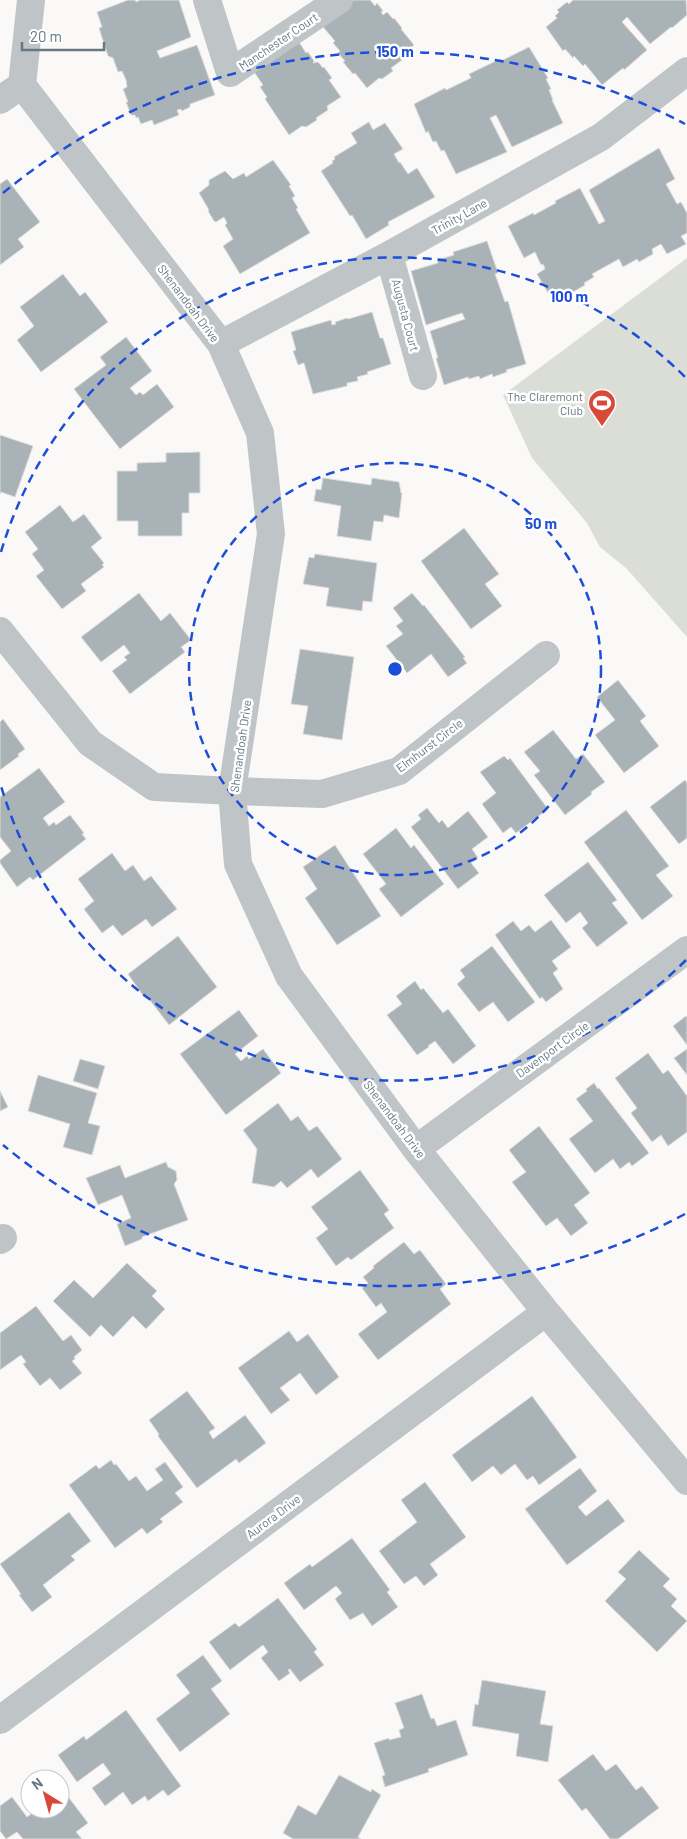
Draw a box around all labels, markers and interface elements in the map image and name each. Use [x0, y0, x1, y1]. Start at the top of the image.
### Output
street label: Manchester Court [236, 9, 320, 73]
scale bar [22, 20, 105, 52]
text: 20 m [30, 27, 62, 45]
text: 150 m [376, 42, 414, 60]
street label: Trinity Lane [429, 195, 489, 237]
street label: Shenandoah Drive [155, 261, 223, 345]
street label: Augusta Court [390, 277, 422, 353]
text: 100 m [550, 287, 588, 305]
sports icon: The Claremont Club [587, 388, 617, 427]
place label: The Claremont Club [507, 389, 583, 417]
text: 50 m [525, 514, 557, 532]
centre of rings [386, 660, 404, 678]
street label: Shenandoah Drive [227, 699, 253, 793]
street label: Elmhurst Circle [393, 715, 465, 775]
street label: Davenport Circle [513, 1018, 591, 1080]
street label: Shenandoah Drive [361, 1077, 429, 1161]
street label: Aurora Drive [243, 1491, 303, 1541]
north arrow [20, 1769, 70, 1819]
text: N [28, 1774, 46, 1793]

